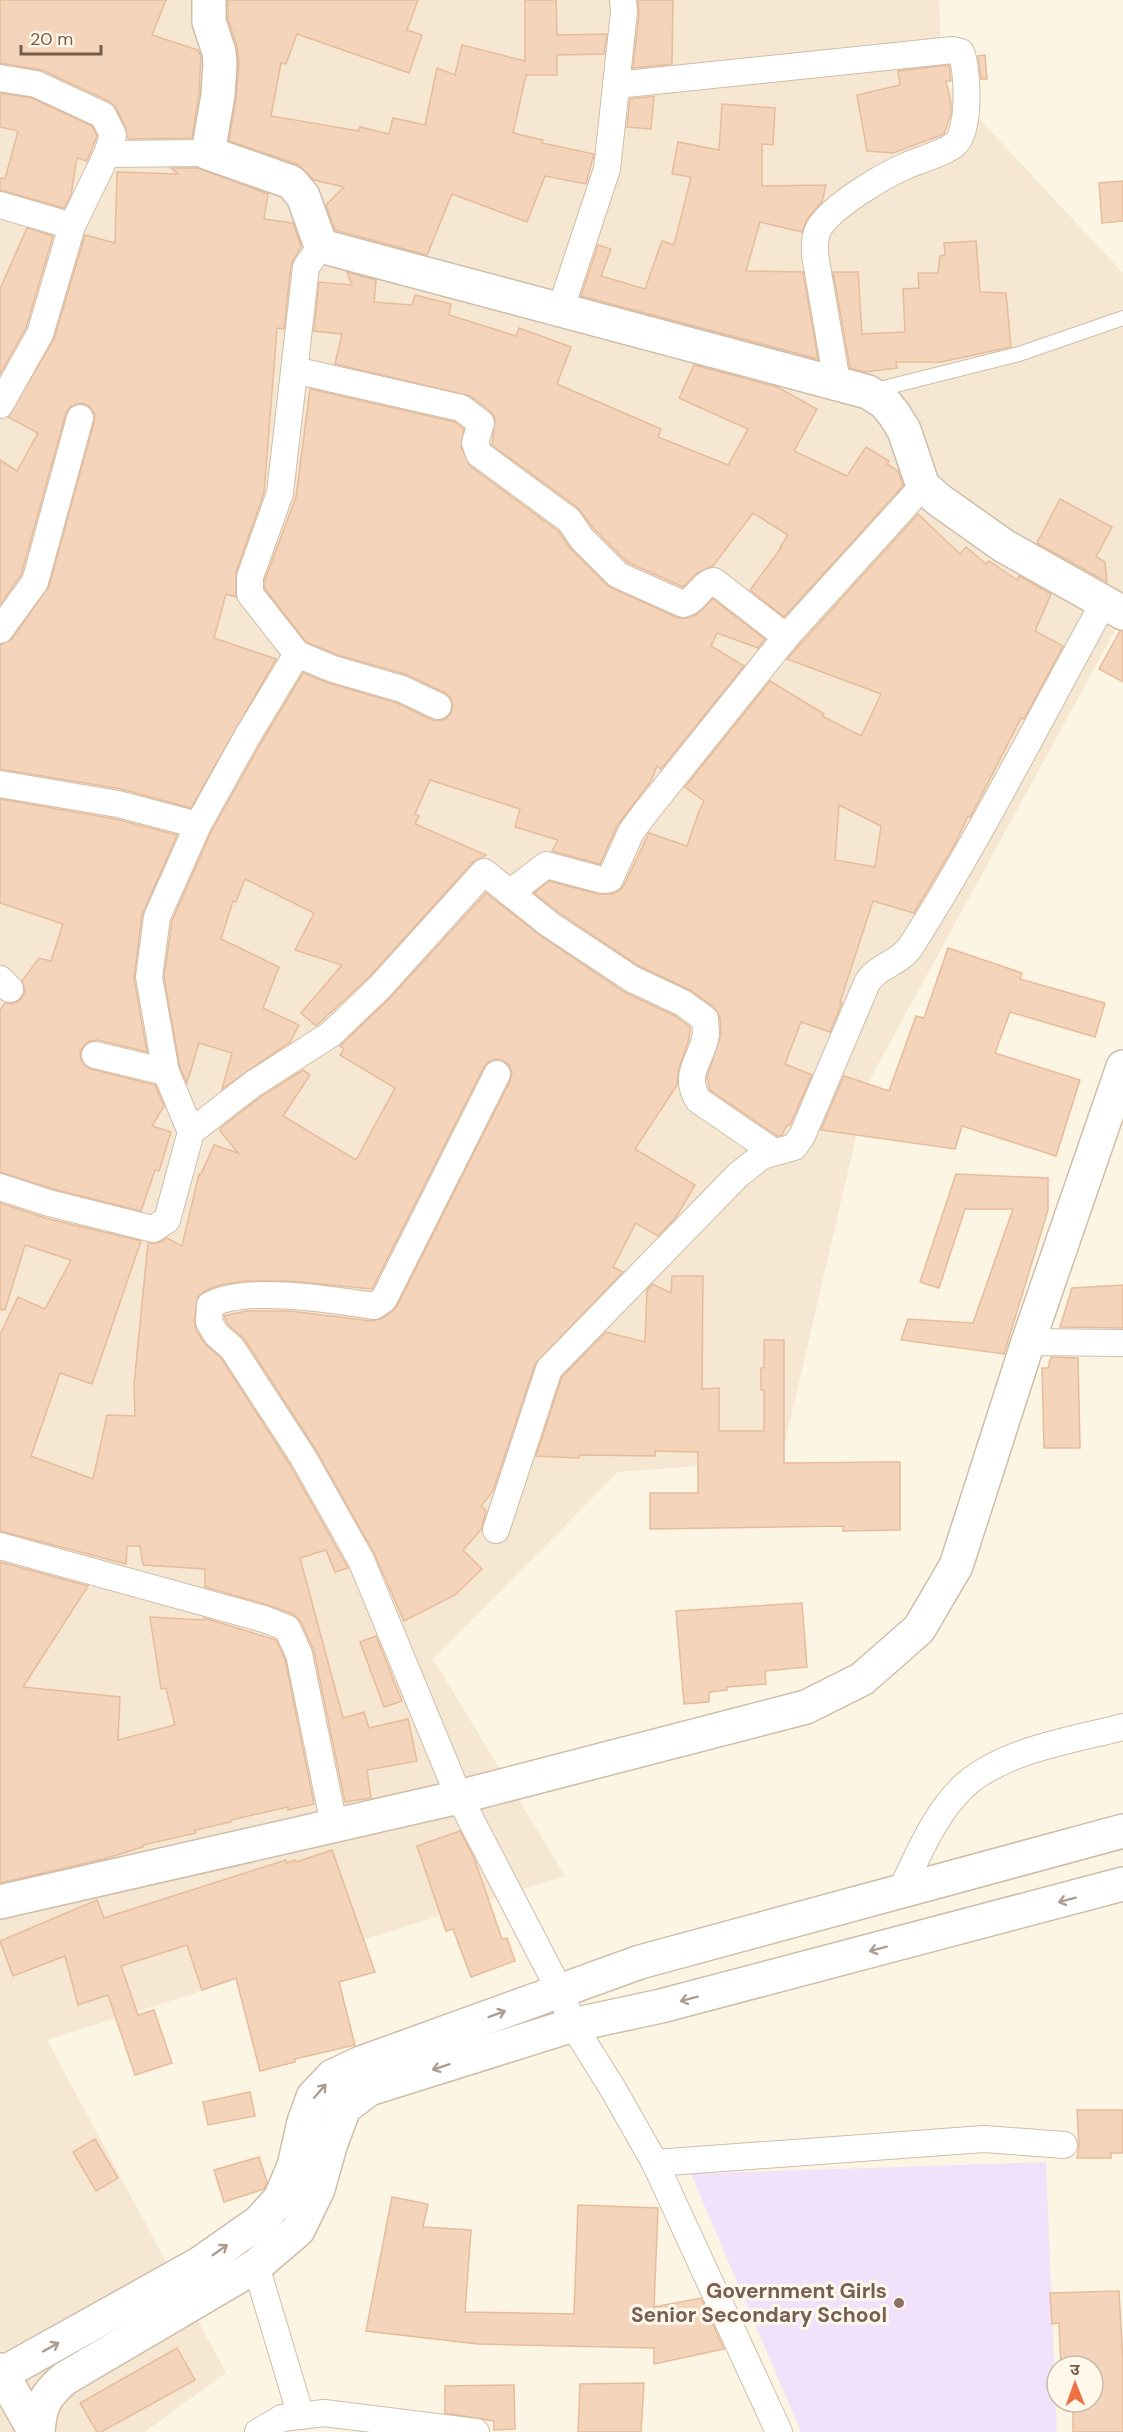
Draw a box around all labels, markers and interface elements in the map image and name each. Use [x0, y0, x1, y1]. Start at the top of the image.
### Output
scale bar [21, 18, 100, 56]
text: 20 m [30, 27, 73, 51]
one-way arrow [1057, 1895, 1076, 1906]
one-way arrow [869, 1944, 888, 1956]
one-way arrow [680, 1993, 699, 2005]
one-way arrow [487, 2008, 505, 2019]
one-way arrow [432, 2062, 451, 2073]
one-way arrow [313, 2084, 327, 2099]
one-way arrow [211, 2244, 228, 2256]
place label: Government Girls Senior Secondary School [631, 2277, 887, 2329]
marker: Government Girls Senior Secondary School [892, 2296, 906, 2310]
one-way arrow [42, 2341, 59, 2353]
north arrow [1045, 2354, 1105, 2414]
text: उ [1070, 2359, 1080, 2380]

